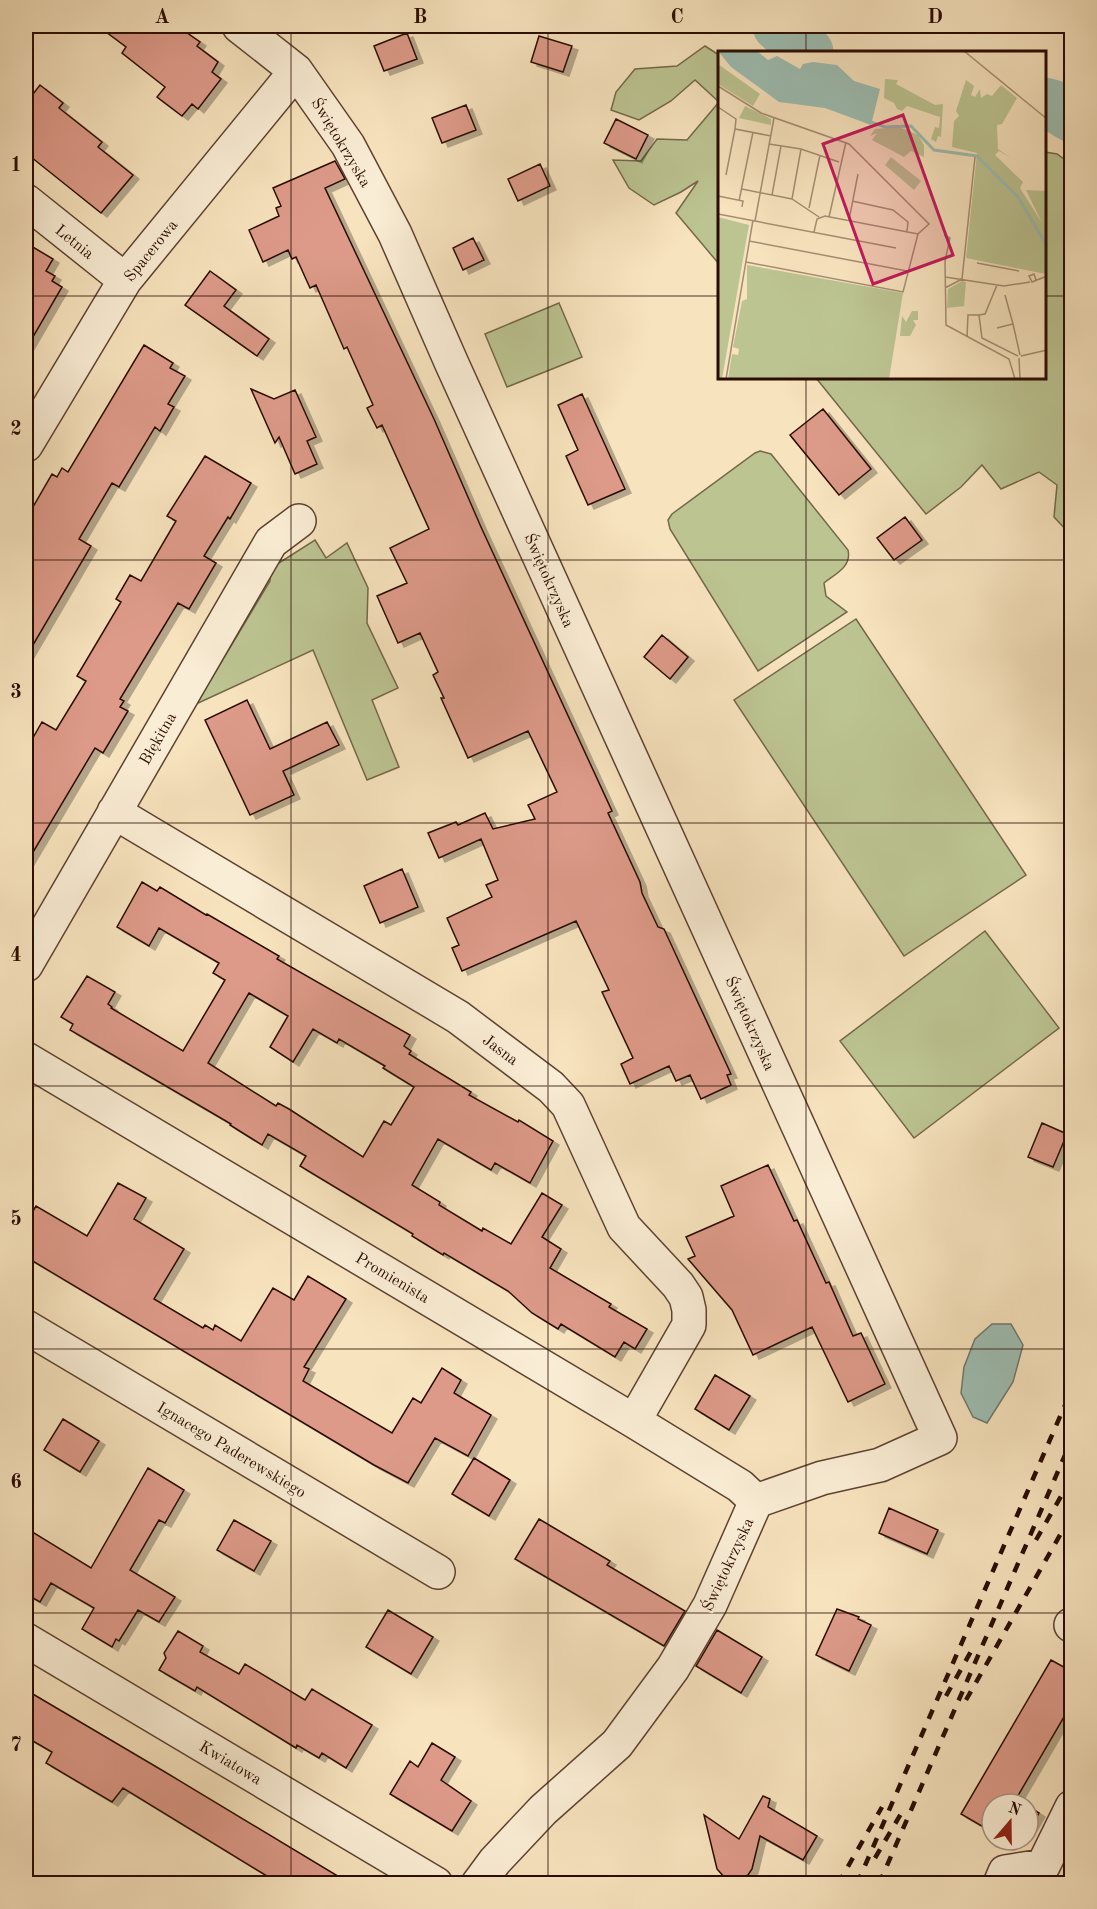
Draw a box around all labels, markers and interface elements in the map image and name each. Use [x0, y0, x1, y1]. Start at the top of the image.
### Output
text: A [154, 8, 170, 28]
text: B [413, 8, 427, 28]
text: C [670, 8, 684, 28]
text: D [927, 8, 943, 28]
inset map [718, 51, 1046, 380]
street label: Świętokrzyska [307, 93, 378, 191]
text: 1 [10, 156, 22, 176]
street label: Spacerowa [122, 217, 181, 285]
street label: Letnia [51, 222, 96, 263]
text: 2 [10, 420, 22, 440]
street label: Świętokrzyska [520, 529, 581, 630]
text: 3 [10, 683, 22, 703]
street label: Błękitna [137, 710, 180, 768]
text: 4 [10, 946, 22, 966]
street label: Świętokrzyska [721, 972, 782, 1073]
street label: Jasna [479, 1032, 521, 1069]
text: 5 [10, 1209, 22, 1230]
street label: Promienista [352, 1250, 432, 1307]
street label: Ignacego Paderewskiego [154, 1400, 308, 1502]
text: 6 [10, 1473, 22, 1493]
street label: Świętokrzyska [696, 1513, 757, 1614]
text: 7 [10, 1736, 22, 1756]
street label: Kwiatowa [196, 1739, 264, 1789]
north arrow [980, 1792, 1040, 1852]
text: N [1006, 1800, 1024, 1820]

